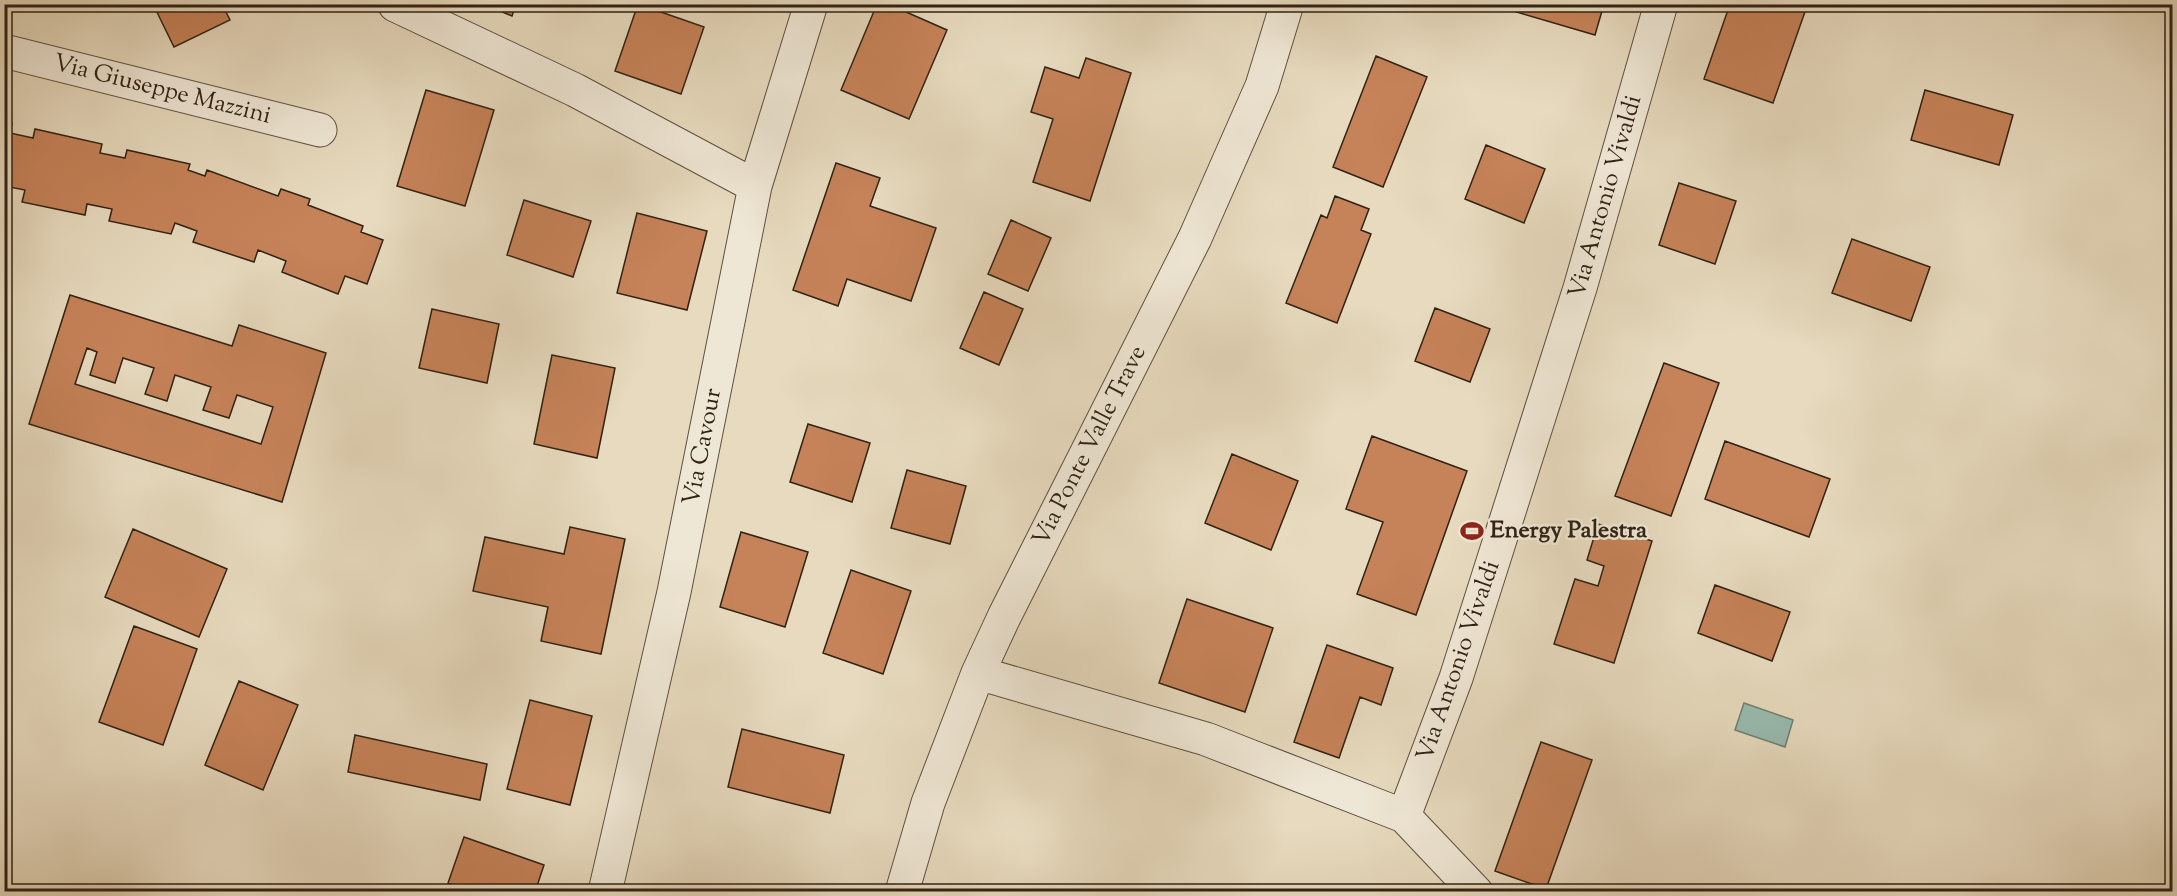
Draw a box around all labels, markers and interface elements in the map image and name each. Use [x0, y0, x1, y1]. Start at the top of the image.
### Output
street label: Via Giuseppe Mazzini [50, 47, 275, 134]
street label: Via Antonio Vivaldi [1561, 91, 1651, 303]
street label: Via Ponte Valle Trave [1025, 340, 1155, 552]
street label: Via Cavour [675, 386, 731, 508]
place label: Energy Palestra [1490, 514, 1648, 548]
sports icon: Energy Palestra [1459, 518, 1485, 544]
street label: Via Antonio Vivaldi [1409, 556, 1509, 766]

